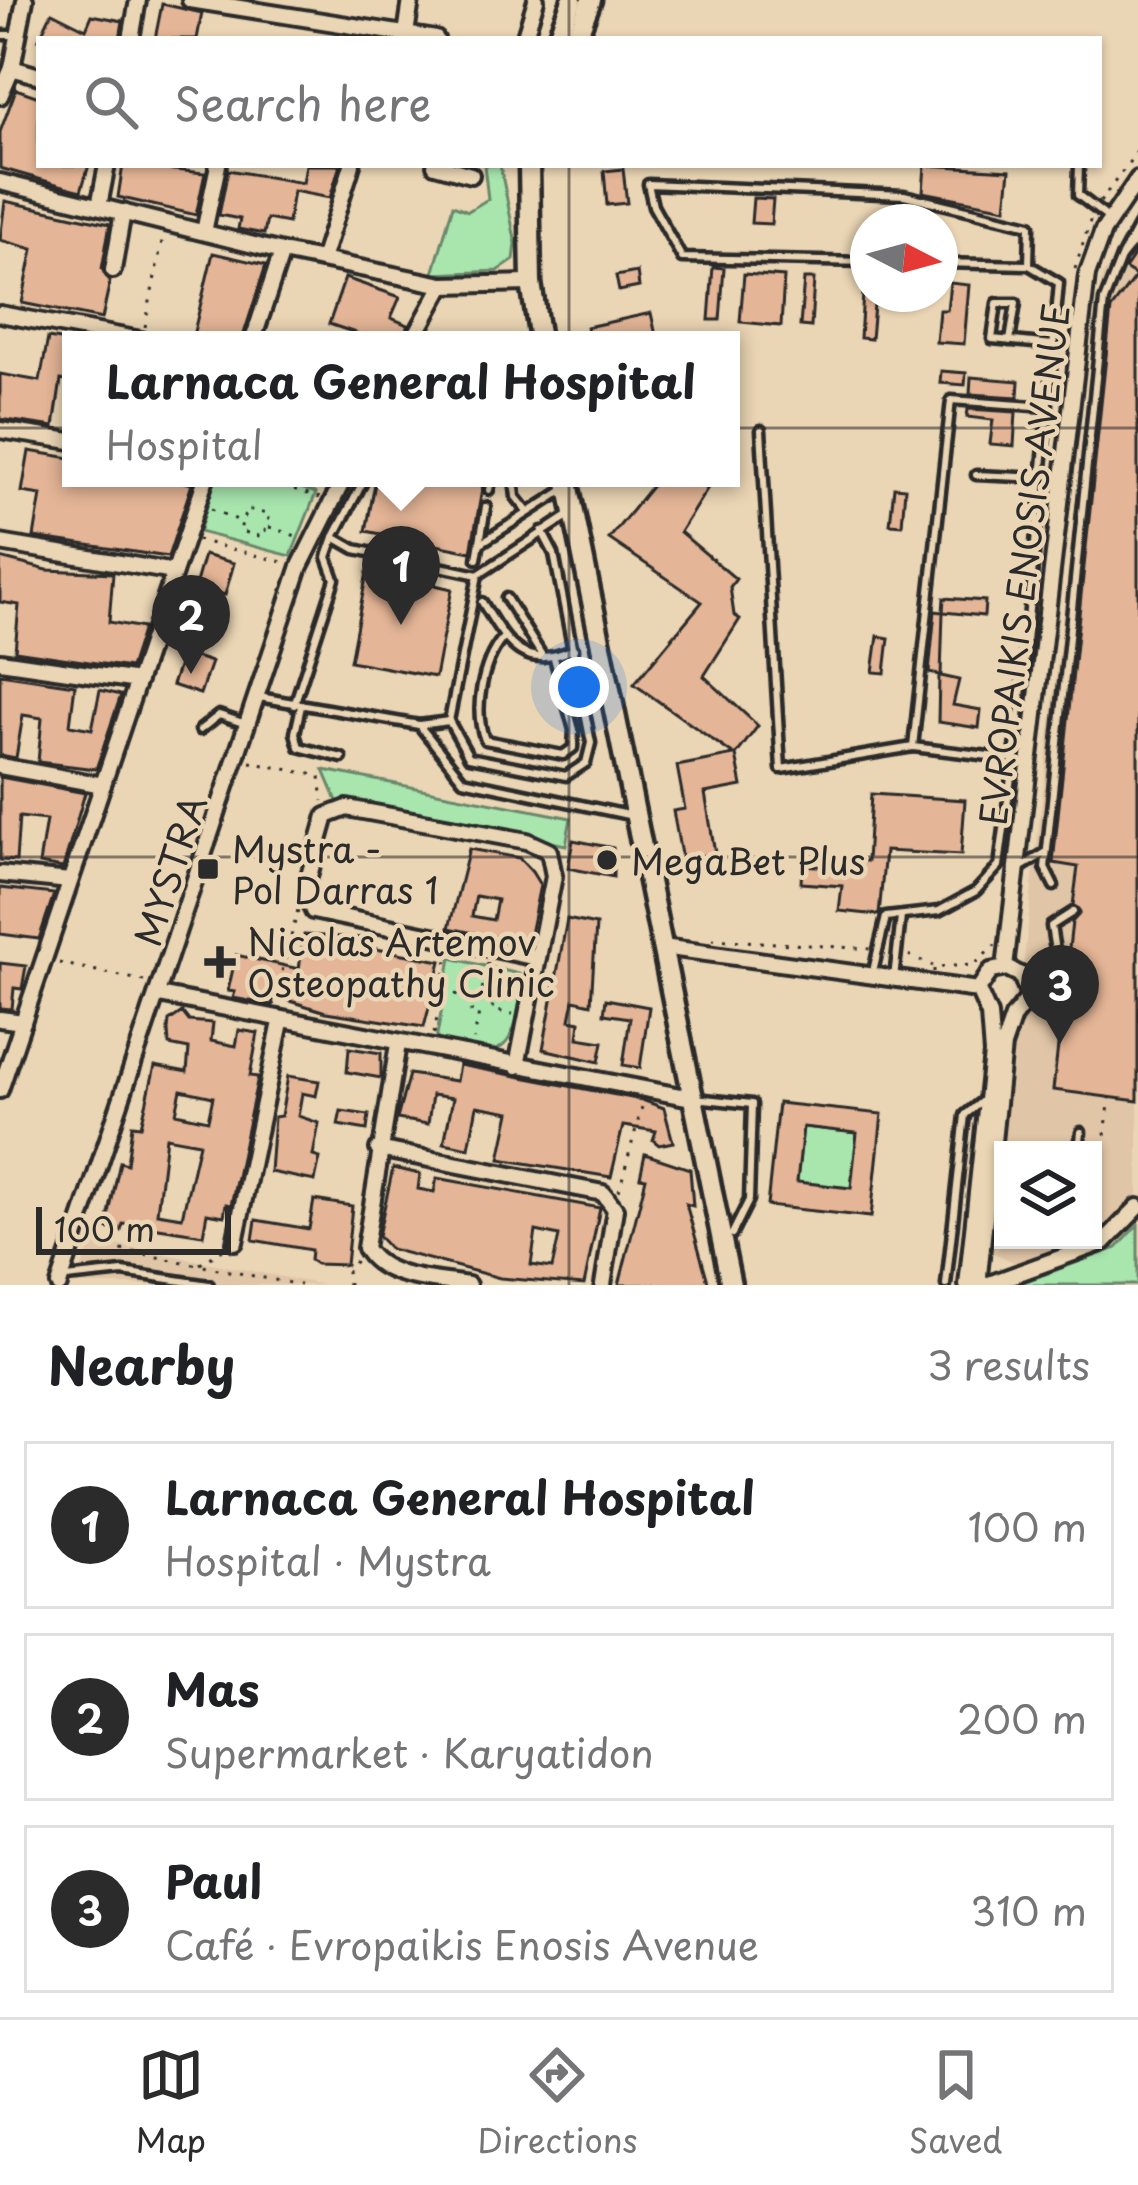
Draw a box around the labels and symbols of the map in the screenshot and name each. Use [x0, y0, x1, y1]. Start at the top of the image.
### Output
north arrow [850, 204, 958, 312]
street label: EVROPAIKIS ENOSIS AVENUE [964, 300, 1082, 828]
pin: 1 [362, 526, 440, 625]
pin: 2 [152, 575, 230, 674]
your location [549, 657, 609, 717]
street label: MYSTRA [119, 788, 219, 952]
place label: Mystra - Pol Darras 1 [232, 821, 438, 916]
place label: MegaBet Plus [631, 833, 865, 887]
marker: MegaBet Plus [594, 847, 620, 873]
marker: Mystra - Pol Darras 1 [195, 856, 221, 882]
place label: Nicolas Artemov Osteopathy Clinic [247, 914, 555, 1009]
pin: 3 [1021, 945, 1099, 1044]
marker: Nicolas Artemov Osteopathy Clinic [204, 946, 236, 978]
scale bar [36, 1201, 231, 1254]

